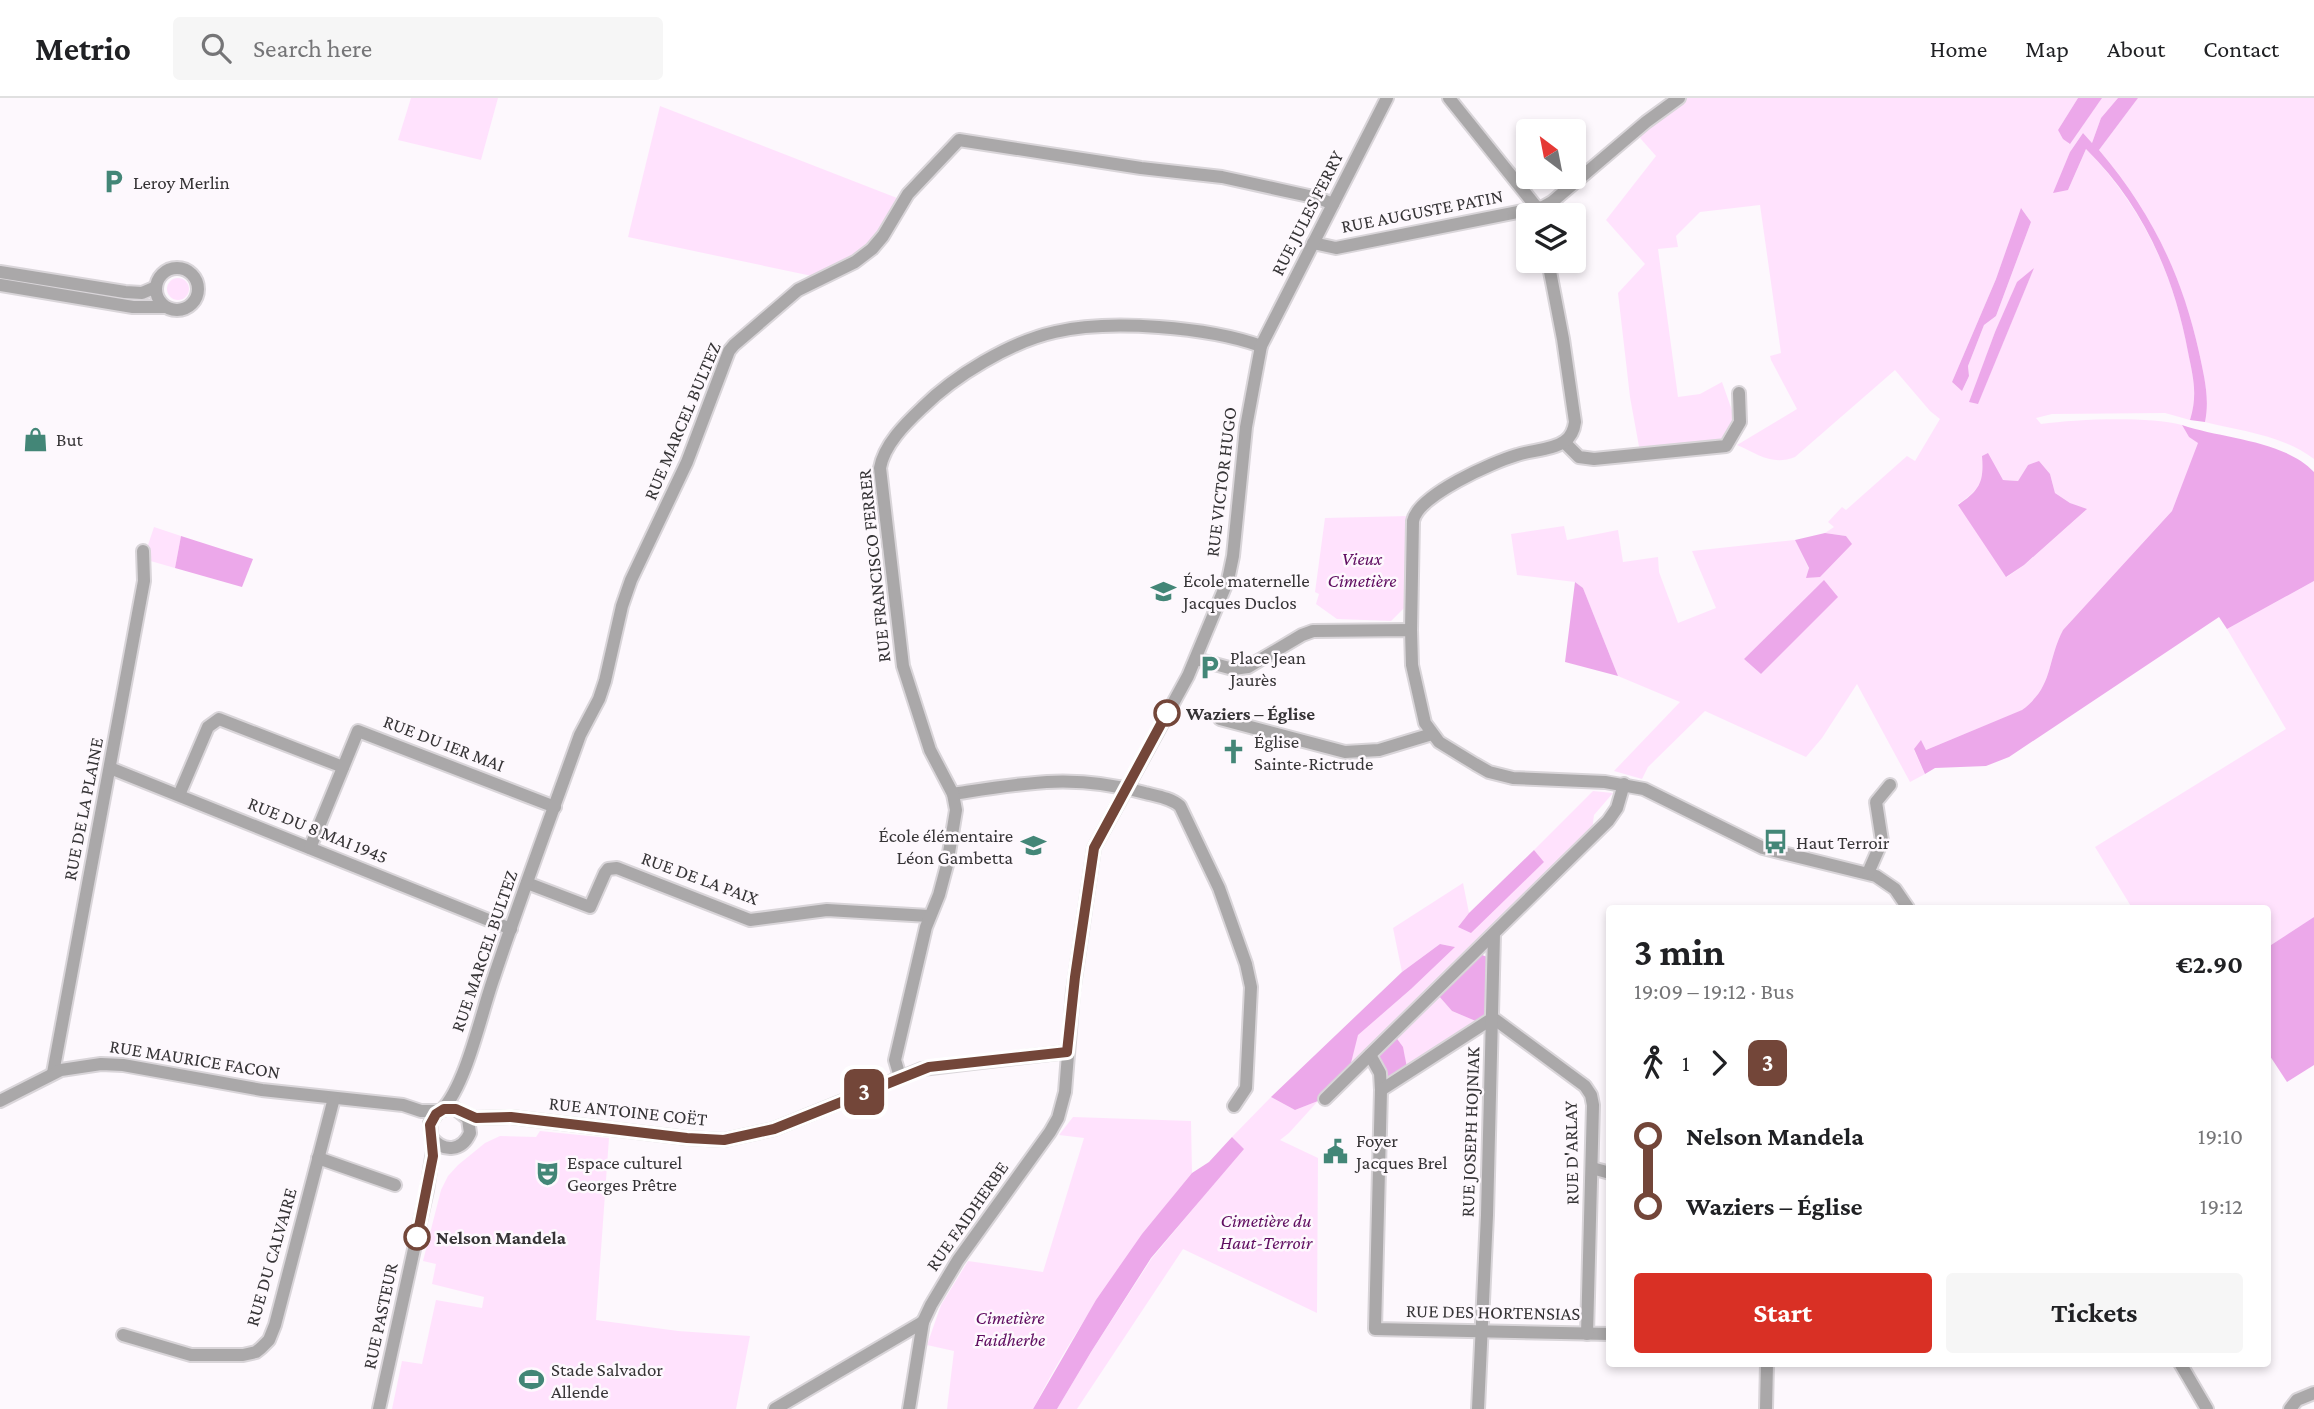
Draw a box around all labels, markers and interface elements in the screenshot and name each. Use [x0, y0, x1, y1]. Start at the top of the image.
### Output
search box [173, 17, 663, 80]
icon: search [197, 29, 235, 67]
text: Metrio [35, 30, 131, 67]
text: Search here [253, 34, 372, 63]
text: Home [1930, 35, 1987, 62]
text: Map [2025, 35, 2069, 62]
text: About [2107, 35, 2165, 62]
text: Contact [2203, 35, 2279, 62]
north arrow [1516, 119, 1586, 189]
map controls [1516, 119, 1586, 273]
street label: RUE JULES FERRY [1267, 146, 1348, 279]
parking icon: Leroy Merlin [99, 168, 127, 196]
place label: Leroy Merlin [133, 172, 230, 193]
street label: RUE AUGUSTE PATIN [1339, 185, 1505, 237]
button: layers [1516, 203, 1586, 273]
street label: RUE MARCEL BULTEZ [639, 339, 725, 503]
street label: RUE VICTOR HUGO [1201, 406, 1241, 558]
shop icon: But [22, 425, 50, 453]
place label: But [56, 429, 83, 450]
street label: RUE FRANCISCO FERRER [853, 468, 895, 664]
park label: Vieux Cimetière [1328, 548, 1396, 591]
place label: École maternelle Jacques Duclos [1181, 570, 1310, 613]
school or university icon: École maternelle Jacques Duclos [1149, 577, 1177, 605]
place label: Place Jean Jaurès [1228, 647, 1306, 690]
parking icon: Place Jean Jaurès [1196, 654, 1224, 682]
marker: Waziers – Église [1154, 700, 1180, 726]
place label: Waziers – Église [1185, 703, 1315, 724]
street label: RUE DU 1ER MAI [380, 710, 508, 776]
place label: Église Sainte-Rictrude [1254, 731, 1373, 774]
street label: RUE DE LA PLAINE [59, 736, 107, 882]
church icon: Église Sainte-Rictrude [1220, 738, 1248, 766]
street label: RUE DU 8 MAI 1945 [245, 792, 391, 868]
place label: École élémentaire Léon Gambetta [878, 825, 1013, 868]
bus stop icon: Haut Terroir [1762, 828, 1790, 856]
school or university icon: École élémentaire Léon Gambetta [1019, 832, 1047, 860]
place label: Haut Terroir [1796, 832, 1890, 853]
street label: RUE DE LA PAIX [639, 847, 762, 909]
street label: RUE MARCEL BULTEZ [447, 867, 522, 1034]
text: 3 min [1634, 931, 1725, 973]
text: €2.90 [2176, 950, 2243, 979]
text: 19:09 – 19:12 · Bus [1634, 978, 1794, 1004]
street label: RUE MAURICE FACON [108, 1035, 282, 1083]
icon: walk [1634, 1044, 1672, 1082]
icon: forward [1700, 1044, 1738, 1082]
street label: RUE JOSEPH HOJNIAK [1457, 1045, 1484, 1218]
text: 3 [1762, 1049, 1773, 1076]
text: 1 [1682, 1050, 1690, 1076]
line badge: 3 [841, 1069, 887, 1115]
text: 3 [858, 1078, 870, 1105]
street label: RUE ANTOINE COËT [548, 1092, 709, 1130]
street label: RUE D'ARLAY [1560, 1100, 1582, 1205]
text: Nelson Mandela [1686, 1122, 1864, 1151]
text: 19:10 [2198, 1123, 2243, 1149]
place label: Foyer Jacques Brel [1354, 1130, 1447, 1173]
public building icon: Foyer Jacques Brel [1322, 1137, 1350, 1165]
place label: Espace culturel Georges Prêtre [567, 1152, 682, 1195]
street label: RUE FAIDHERBE [922, 1157, 1012, 1275]
theatre icon: Espace culturel Georges Prêtre [533, 1159, 561, 1187]
street label: RUE DU CALVAIRE [241, 1185, 301, 1329]
text: Waziers – Église [1686, 1192, 1863, 1221]
text: 19:12 [2200, 1193, 2243, 1219]
park label: Cimetière du Haut-Terroir [1220, 1210, 1314, 1253]
marker: Nelson Mandela [404, 1224, 430, 1250]
place label: Nelson Mandela [436, 1227, 567, 1248]
street label: RUE PASTEUR [358, 1260, 402, 1371]
button: Start [1634, 1273, 1932, 1353]
button: Tickets [1946, 1273, 2243, 1353]
street label: RUE DES HORTENSIAS [1406, 1300, 1581, 1324]
park label: Cimetière Faidherbe [975, 1307, 1045, 1350]
place label: Stade Salvador Allende [551, 1359, 663, 1402]
sports icon: Stade Salvador Allende [517, 1366, 545, 1394]

